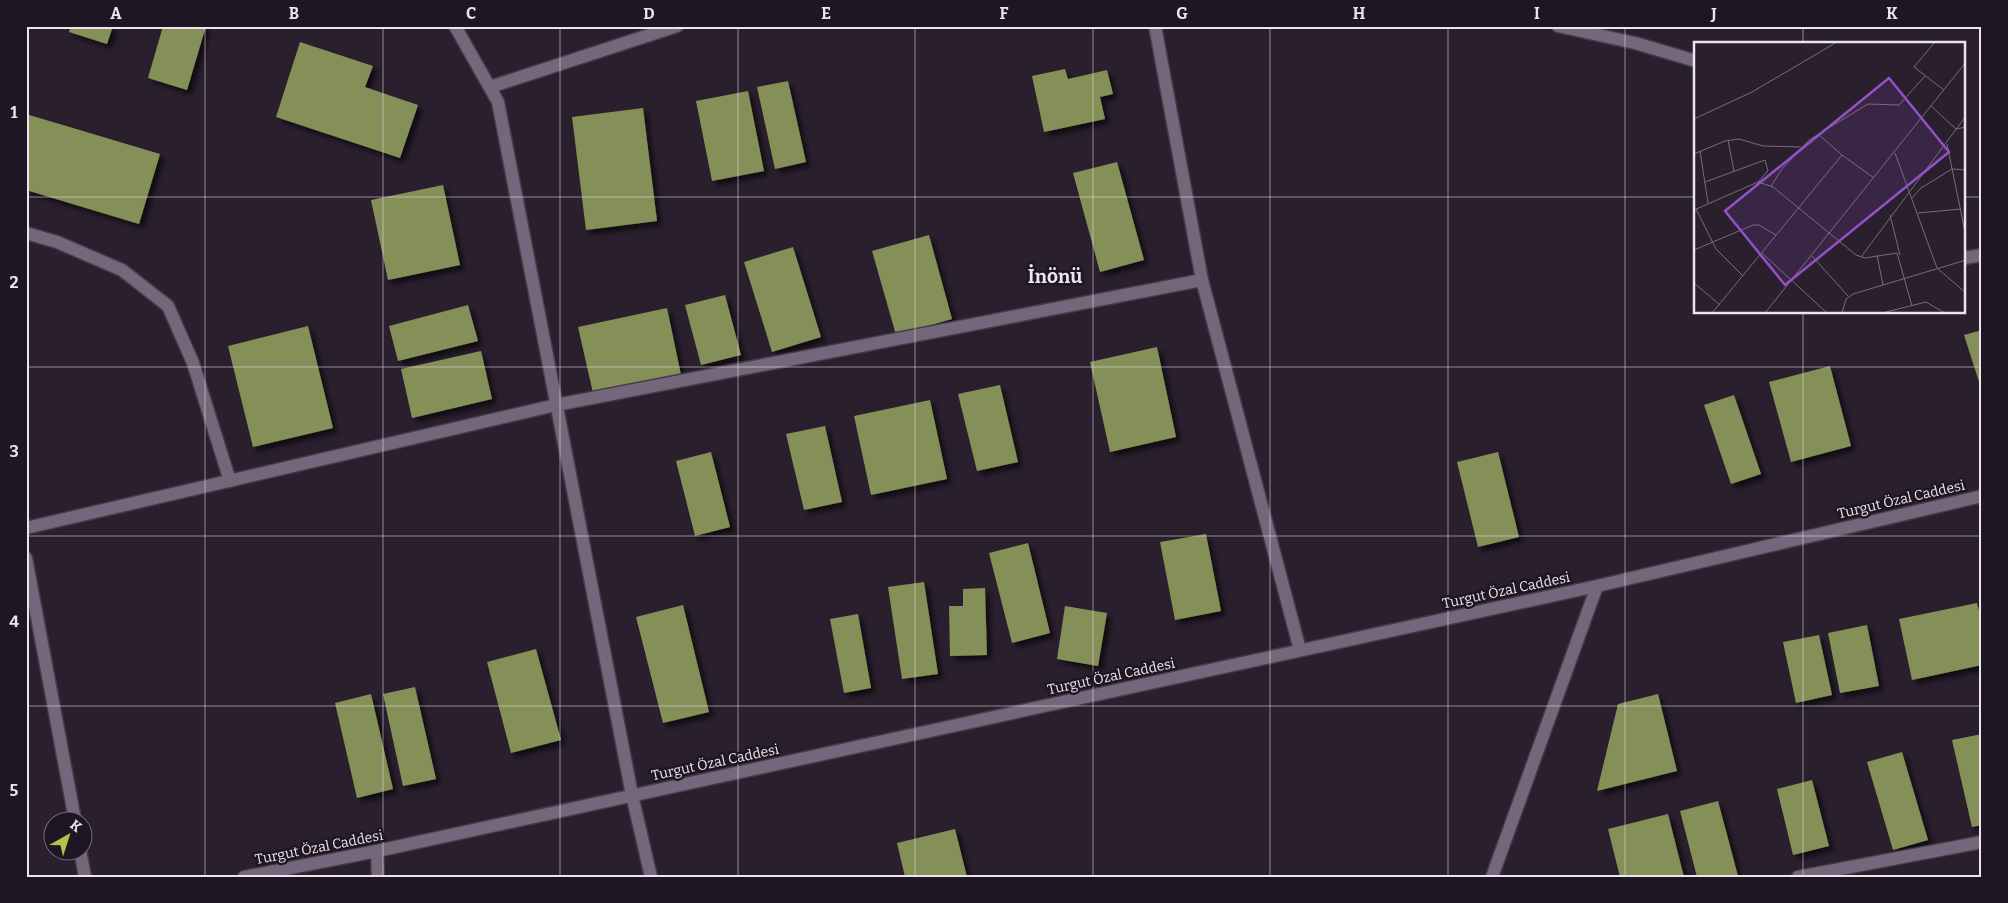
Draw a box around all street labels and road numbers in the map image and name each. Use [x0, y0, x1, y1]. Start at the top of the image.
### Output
street label: Turgut Özal Caddesi [1836, 477, 1966, 522]
street label: Turgut Özal Caddesi [1441, 569, 1571, 612]
street label: Turgut Özal Caddesi [1046, 655, 1176, 698]
street label: Turgut Özal Caddesi [650, 741, 780, 784]
street label: Turgut Özal Caddesi [254, 827, 385, 868]

